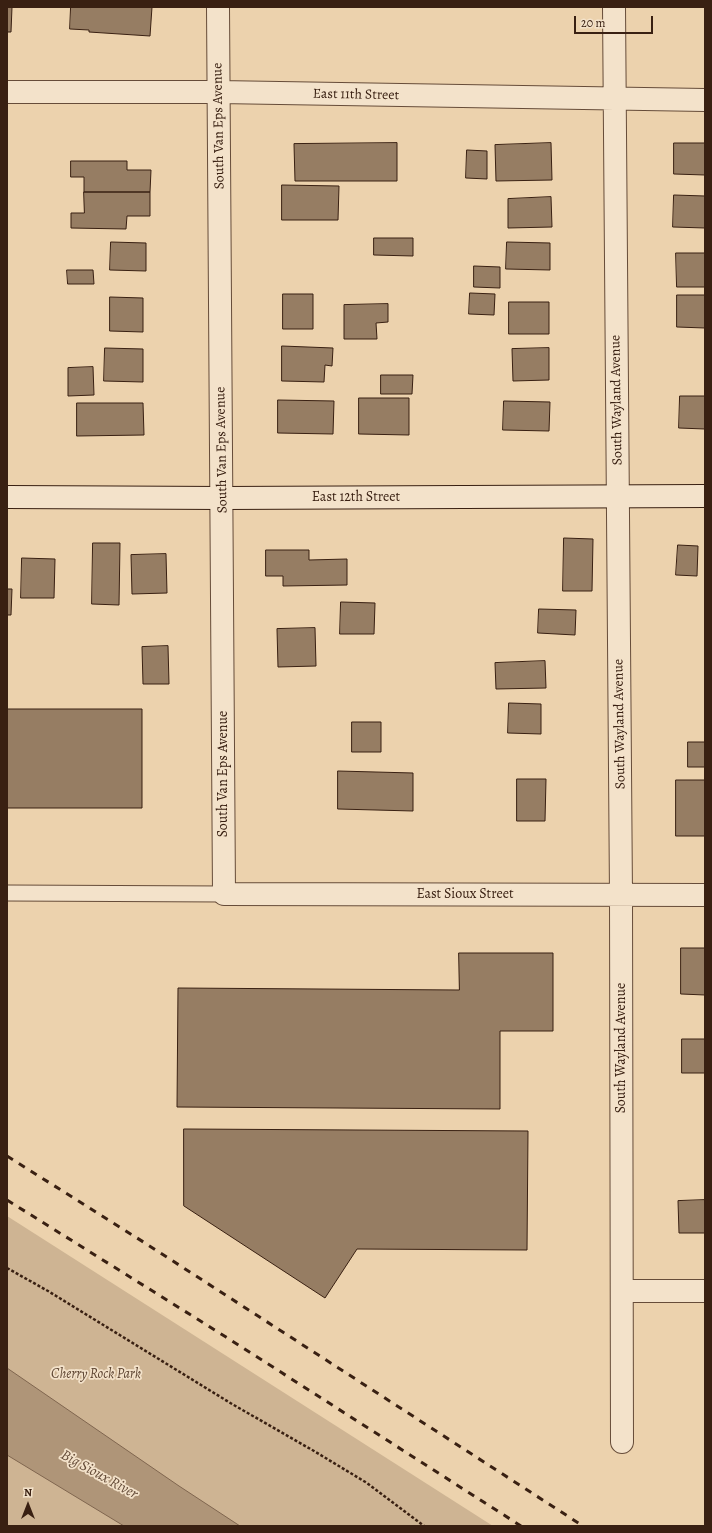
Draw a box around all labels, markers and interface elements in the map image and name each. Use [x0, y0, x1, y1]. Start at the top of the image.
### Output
scale bar [576, 8, 655, 34]
text: 20 m [581, 15, 605, 31]
street label: South Van Eps Avenue [209, 63, 229, 189]
street label: East 11th Street [313, 86, 399, 104]
street label: South Wayland Avenue [607, 335, 627, 465]
street label: South Van Eps Avenue [212, 387, 232, 513]
street label: East 12th Street [312, 490, 400, 506]
street label: South Wayland Avenue [610, 659, 630, 789]
street label: South Van Eps Avenue [216, 711, 232, 837]
street label: East Sioux Street [416, 887, 514, 903]
street label: South Wayland Avenue [614, 983, 630, 1113]
park label: Cherry Rock Park [51, 1367, 141, 1383]
water label: Big Sioux River [57, 1447, 141, 1503]
north arrow [8, 1485, 48, 1525]
text: N [24, 1485, 32, 1500]

